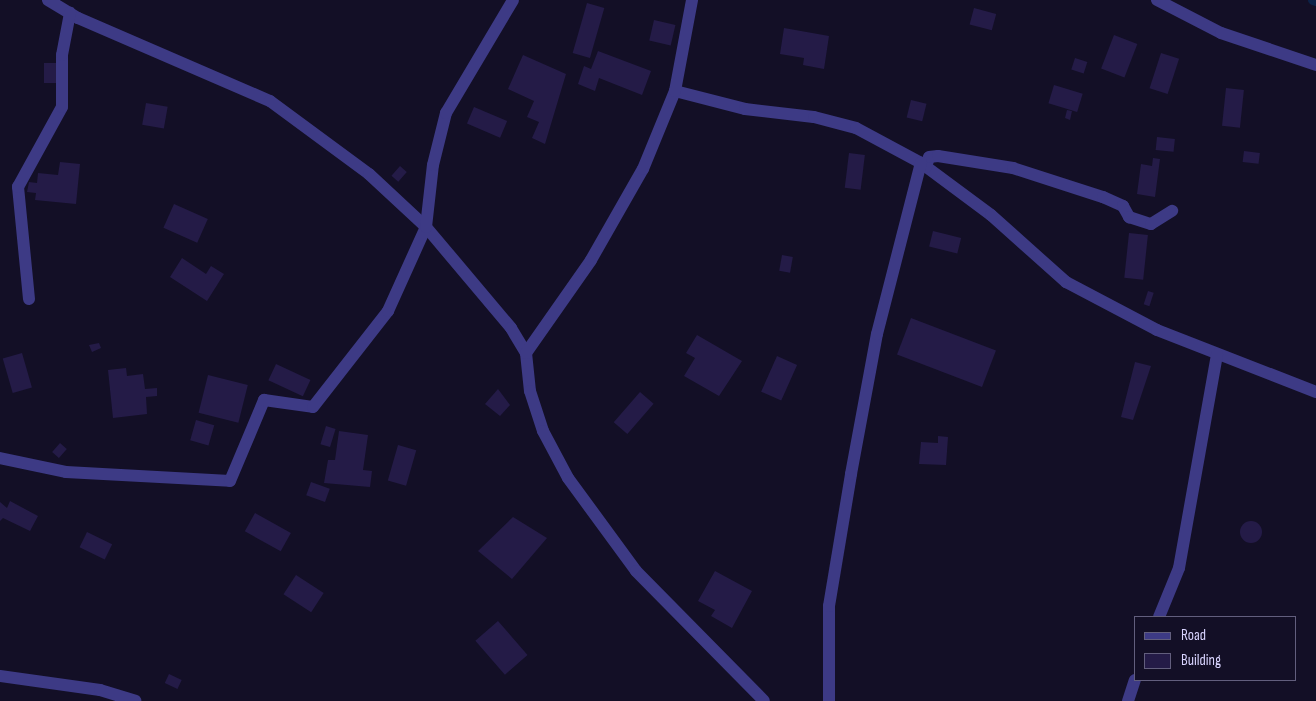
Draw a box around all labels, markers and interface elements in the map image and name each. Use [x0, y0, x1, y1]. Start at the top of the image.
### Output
legend [1134, 616, 1296, 681]
text: Road [1181, 626, 1206, 645]
text: Building [1181, 651, 1221, 670]

